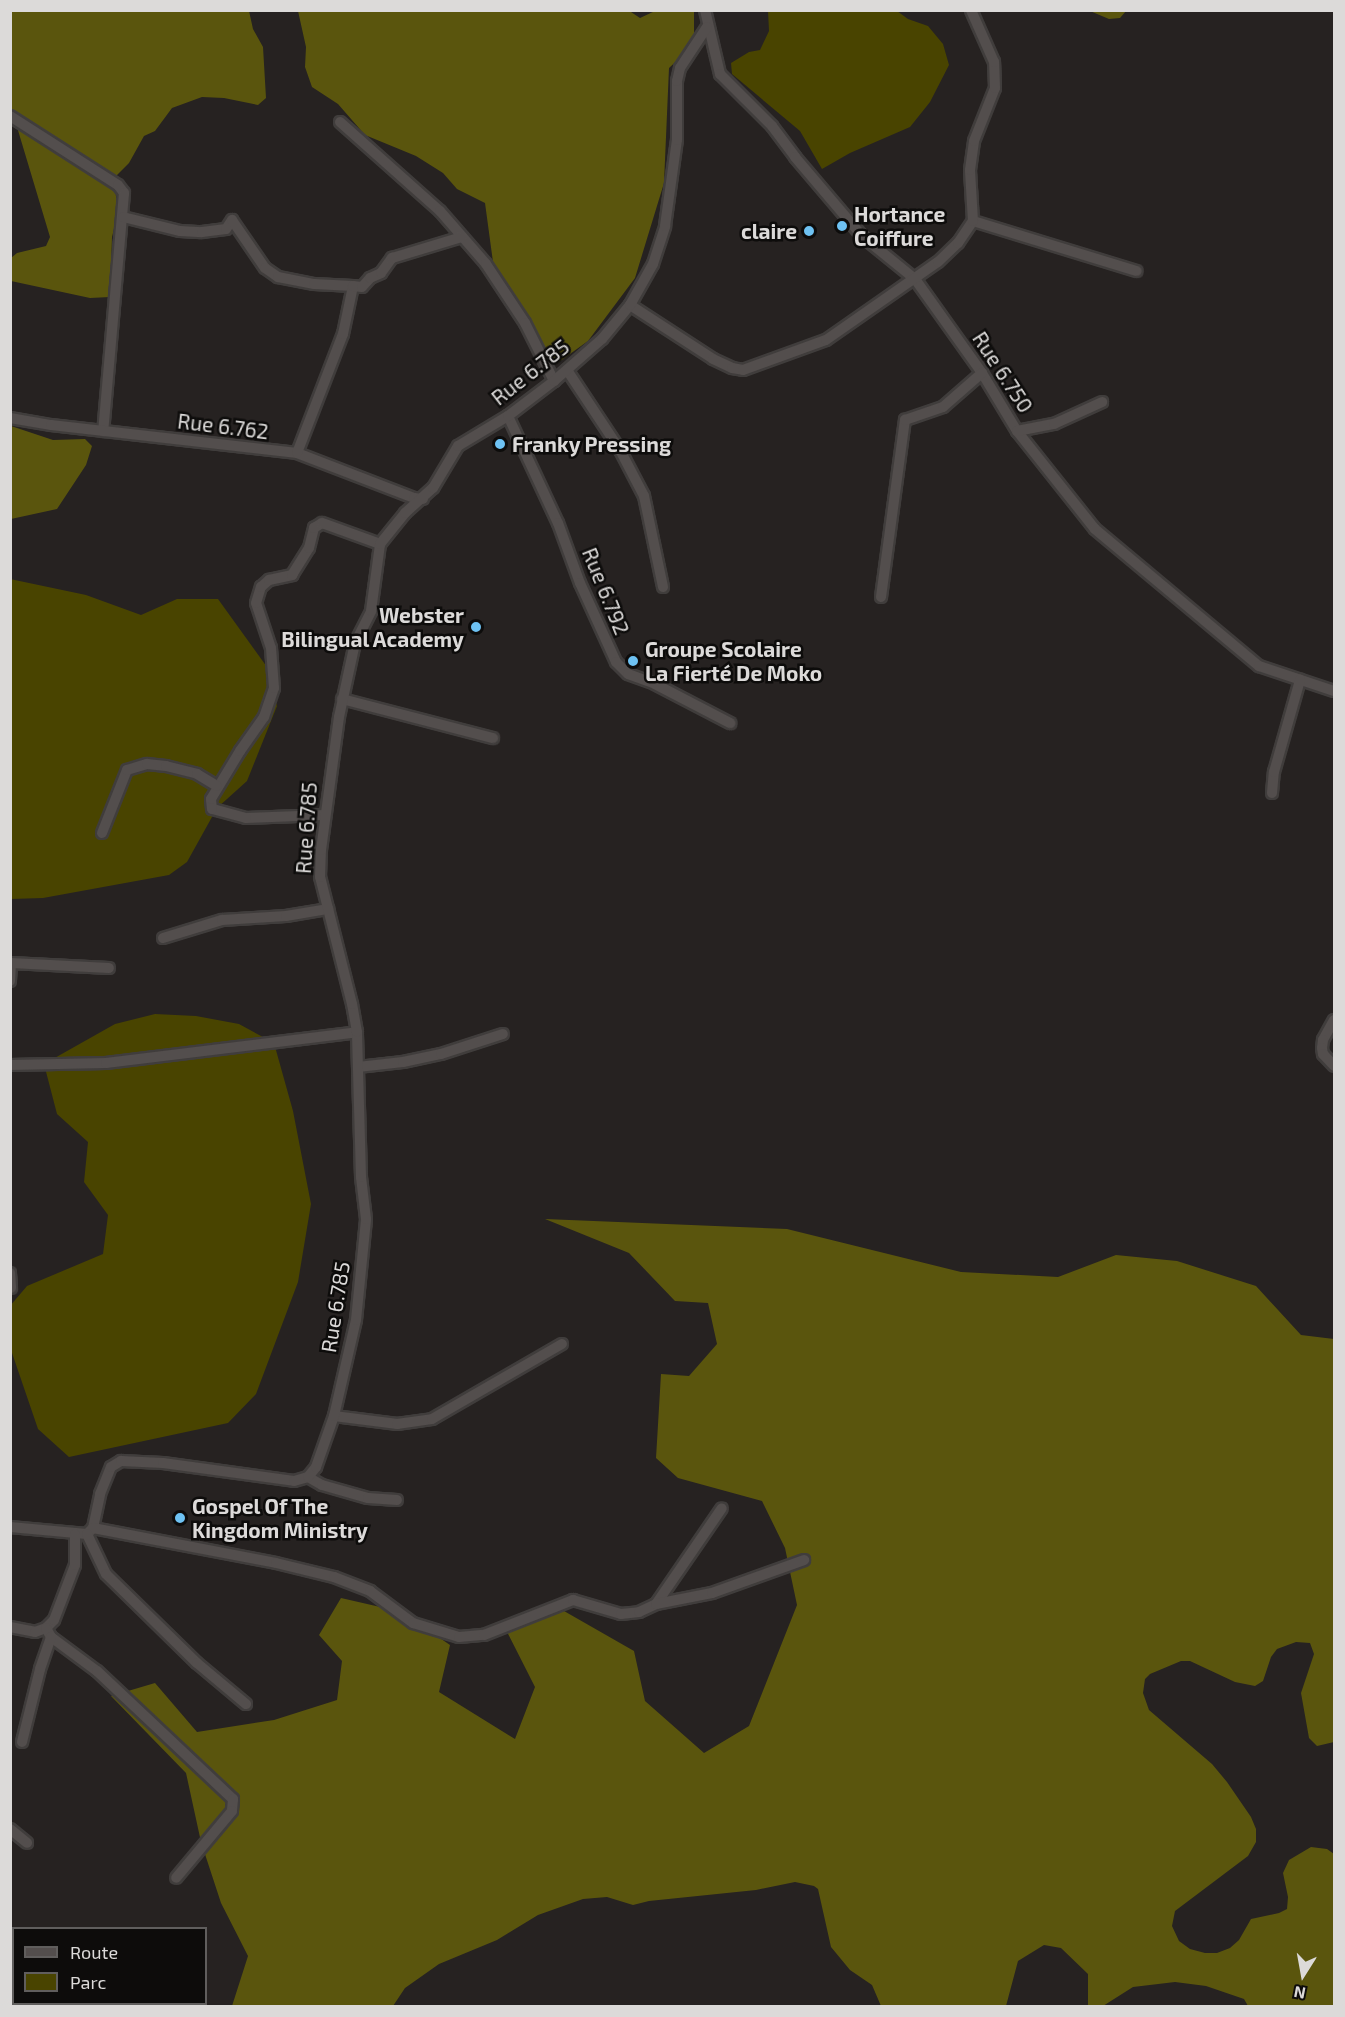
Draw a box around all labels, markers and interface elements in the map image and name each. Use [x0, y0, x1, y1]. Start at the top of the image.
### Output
place label: Hortance Coiffure [854, 201, 945, 251]
place label: claire [741, 218, 797, 244]
marker: Hortance Coiffure [835, 219, 849, 233]
marker: claire [802, 224, 816, 238]
street label: Rue 6.750 [967, 327, 1039, 417]
street label: Rue 6.785 [486, 334, 574, 410]
street label: Rue 6.762 [176, 408, 270, 444]
place label: Franky Pressing [512, 431, 672, 457]
marker: Franky Pressing [493, 437, 507, 451]
street label: Rue 6.792 [577, 544, 635, 638]
place label: Webster Bilingual Academy [280, 602, 464, 652]
marker: Webster Bilingual Academy [469, 620, 483, 634]
place label: Groupe Scolaire La Fierté De Moko [645, 636, 822, 686]
marker: Groupe Scolaire La Fierté De Moko [626, 654, 640, 668]
street label: Rue 6.785 [290, 781, 322, 875]
street label: Rue 6.785 [315, 1260, 355, 1354]
place label: Gospel Of The Kingdom Ministry [192, 1493, 368, 1543]
marker: Gospel Of The Kingdom Ministry [173, 1511, 187, 1525]
legend [12, 1927, 207, 2005]
text: Route [70, 1941, 118, 1963]
north arrow [1273, 1945, 1333, 2005]
text: Parc [70, 1971, 106, 1993]
text: N [1292, 1983, 1307, 2004]

